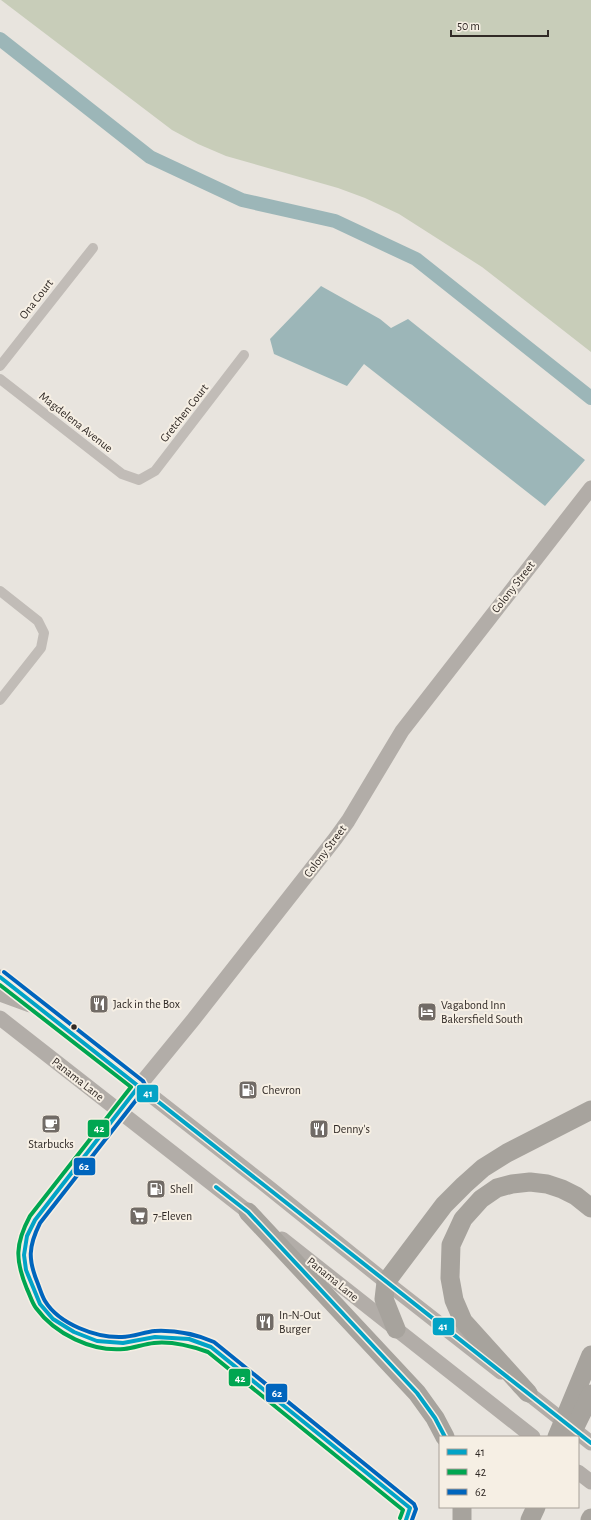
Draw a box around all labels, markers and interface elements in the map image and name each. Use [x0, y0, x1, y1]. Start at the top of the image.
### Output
scale bar [451, 12, 548, 38]
text: 50 m [457, 20, 480, 32]
street label: Ona Court [17, 277, 55, 321]
street label: Gretchen Court [158, 382, 210, 444]
street label: Magdelena Avenue [37, 390, 115, 454]
street label: Colony Street [489, 559, 538, 616]
street label: Colony Street [302, 823, 349, 880]
restaurant icon: Jack in the Box [88, 993, 110, 1015]
place label: Jack in the Box [113, 998, 180, 1010]
place label: Vagabond Inn Bakersfield South [441, 999, 523, 1025]
hotel icon: Vagabond Inn Bakersfield South [416, 1001, 438, 1023]
unlabelled marker [69, 1022, 79, 1032]
street label: Panama Lane [50, 1055, 106, 1103]
fuel station icon: Chevron [237, 1079, 259, 1101]
line badge: 41 [136, 1084, 159, 1103]
place label: Chevron [262, 1084, 301, 1096]
text: 41 [143, 1088, 153, 1099]
cafe icon: Starbucks [40, 1113, 62, 1135]
restaurant icon: Denny's [308, 1118, 330, 1140]
line badge: 42 [87, 1119, 110, 1138]
text: 42 [94, 1123, 104, 1134]
place label: Denny's [333, 1123, 370, 1136]
place label: Starbucks [28, 1138, 74, 1150]
line badge: 62 [73, 1157, 96, 1176]
text: 62 [79, 1161, 89, 1172]
fuel station icon: Shell [145, 1178, 167, 1200]
place label: Shell [170, 1183, 193, 1195]
supermarket icon: 7-Eleven [128, 1205, 150, 1227]
place label: 7-Eleven [153, 1210, 192, 1222]
street label: Panama Lane [305, 1255, 361, 1303]
place label: In-N-Out Burger [279, 1309, 321, 1335]
restaurant icon: In-N-Out Burger [254, 1311, 276, 1333]
line badge: 41 [432, 1317, 455, 1336]
text: 41 [438, 1321, 448, 1332]
line badge: 42 [228, 1368, 251, 1387]
text: 42 [235, 1373, 245, 1384]
line badge: 62 [265, 1383, 288, 1403]
text: 62 [272, 1388, 282, 1399]
legend [439, 1436, 579, 1508]
text: 41 [475, 1446, 485, 1458]
text: 42 [475, 1466, 487, 1478]
text: 62 [475, 1486, 487, 1498]

